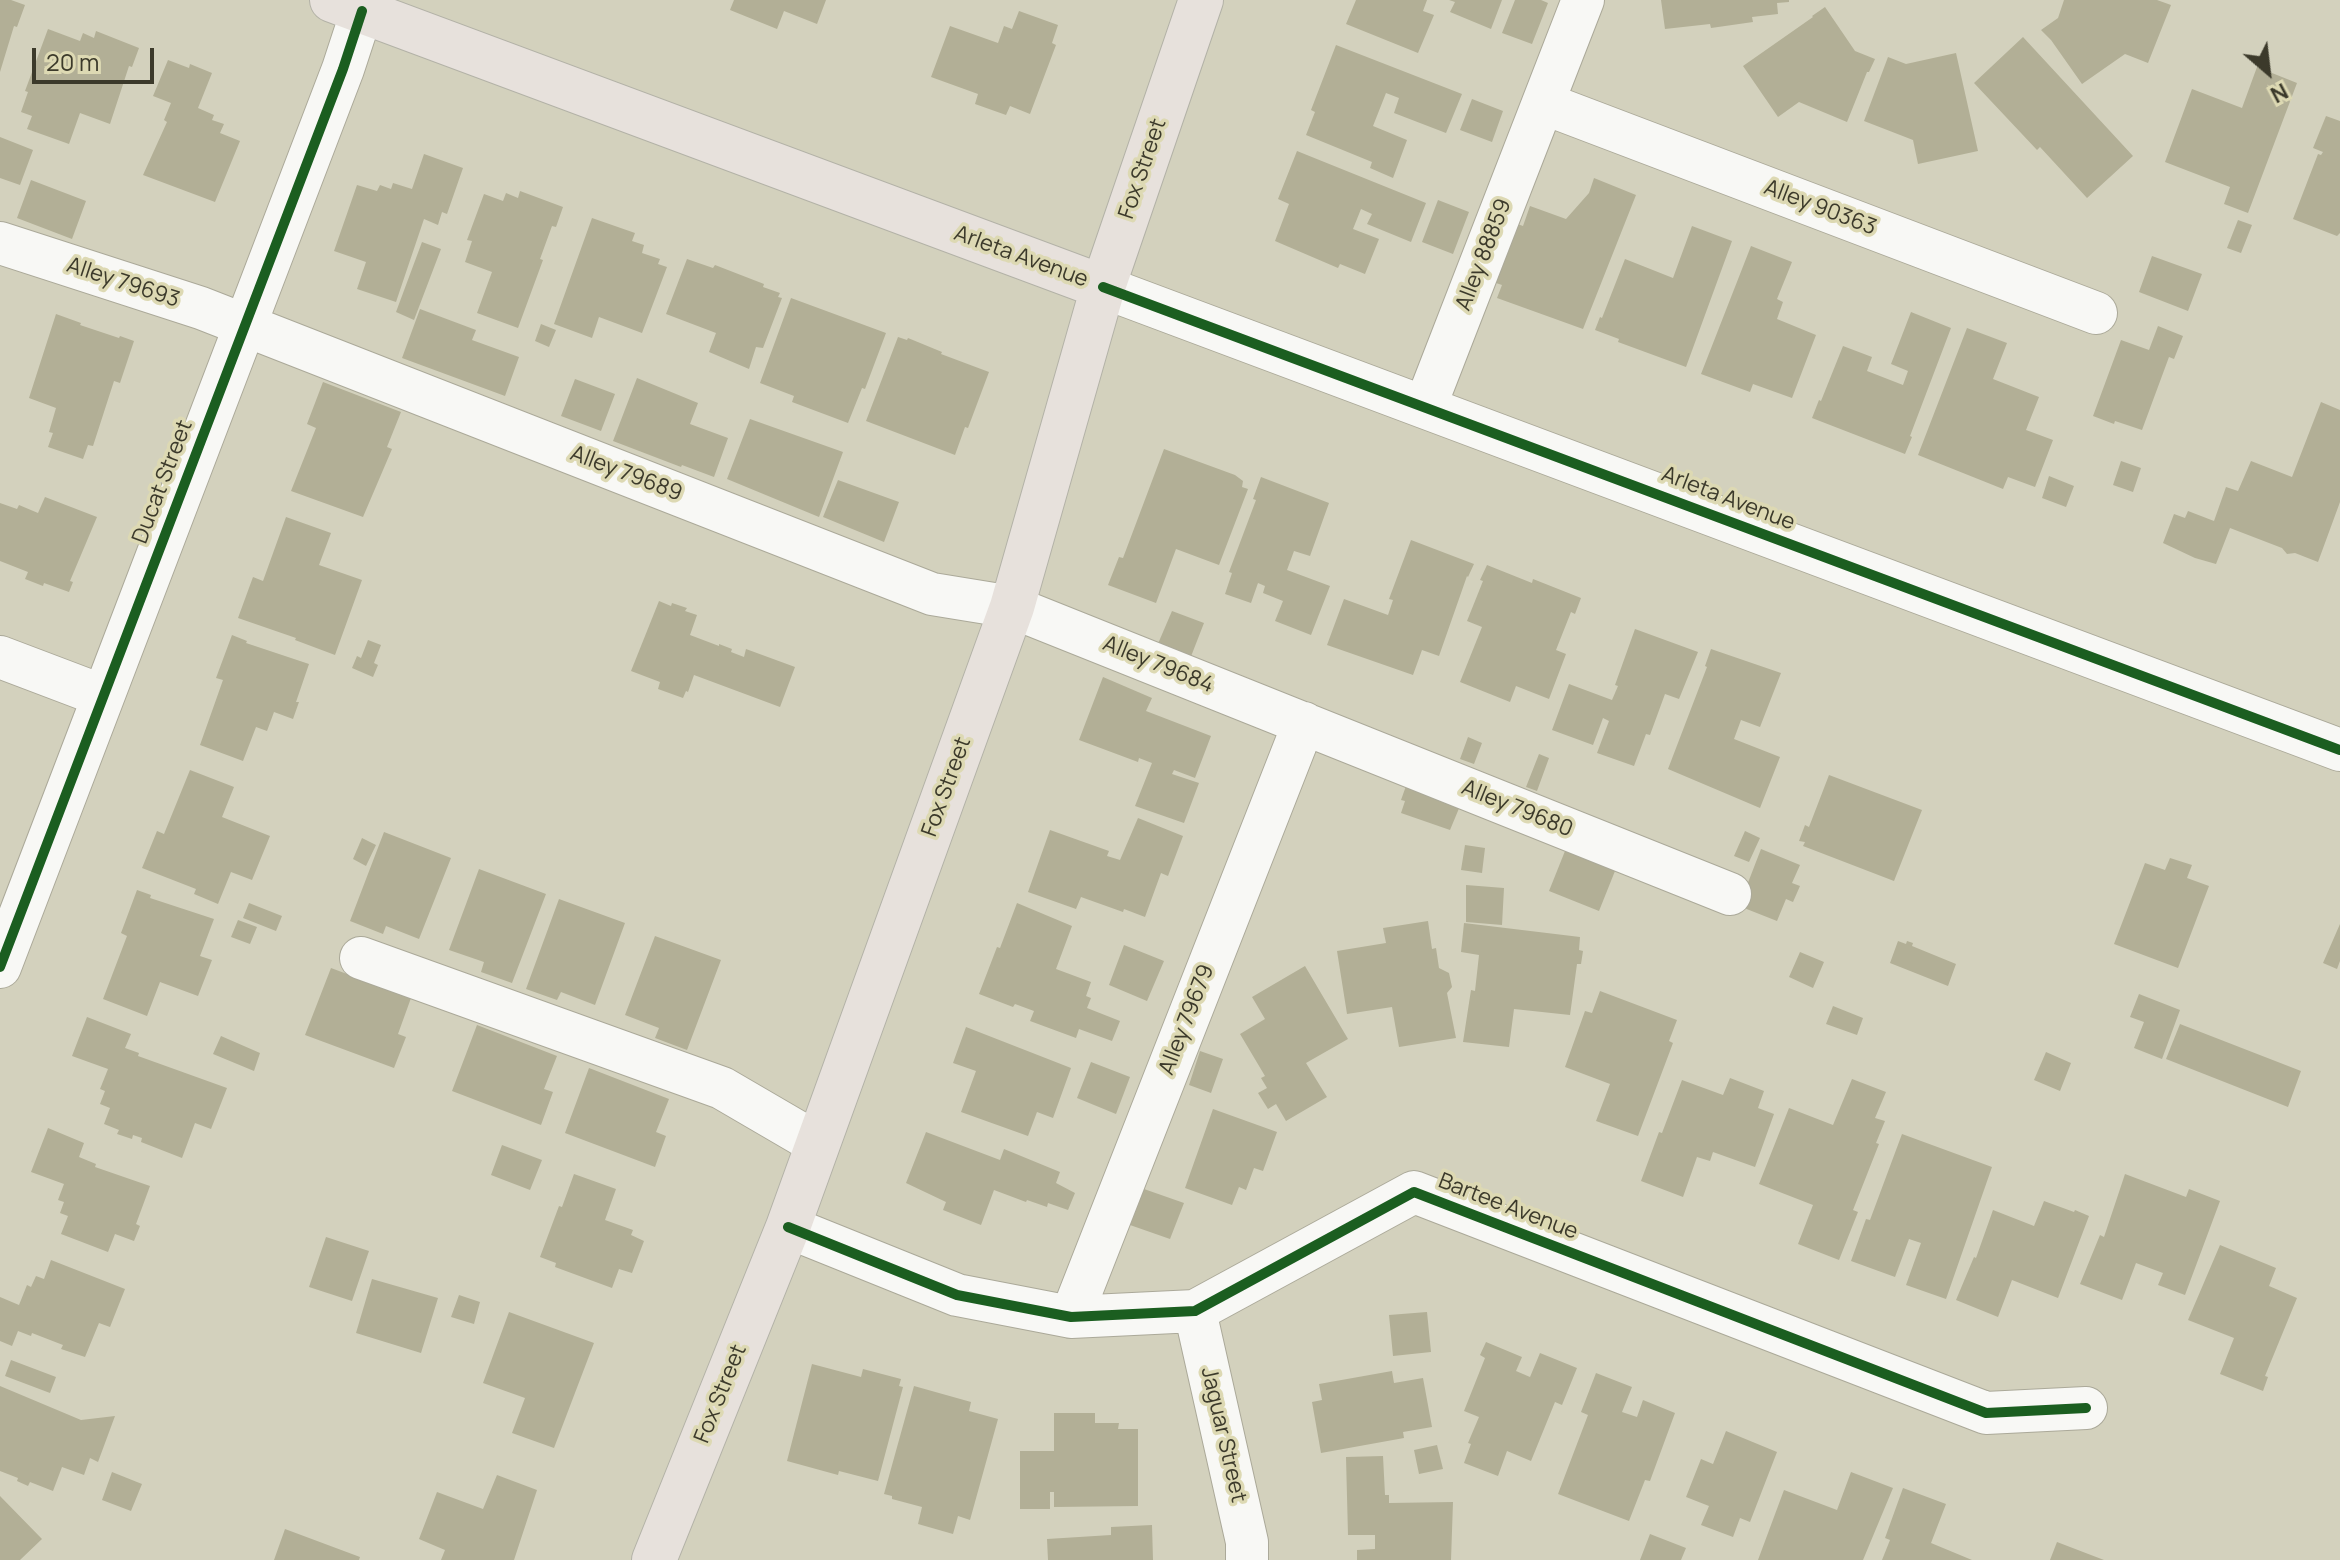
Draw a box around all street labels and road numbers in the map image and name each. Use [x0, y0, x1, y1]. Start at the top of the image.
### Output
street label: Fox Street [1114, 115, 1172, 223]
street label: Alley 90363 [1760, 175, 1880, 241]
street label: Alley 88859 [1451, 195, 1517, 315]
street label: Arleta Avenue [950, 221, 1092, 293]
street label: Alley 79693 [63, 252, 183, 314]
street label: Ducat Street [127, 417, 199, 547]
street label: Alley 79689 [566, 441, 686, 507]
street label: Arleta Avenue [1658, 461, 1798, 537]
street label: Alley 79684 [1099, 631, 1217, 699]
street label: Fox Street [917, 734, 977, 840]
street label: Alley 79680 [1458, 775, 1576, 843]
street label: Alley 79679 [1154, 961, 1220, 1079]
street label: Bartee Avenue [1434, 1168, 1582, 1246]
street label: Fox Street [689, 1341, 753, 1447]
street label: Jaguar Street [1195, 1365, 1251, 1505]

